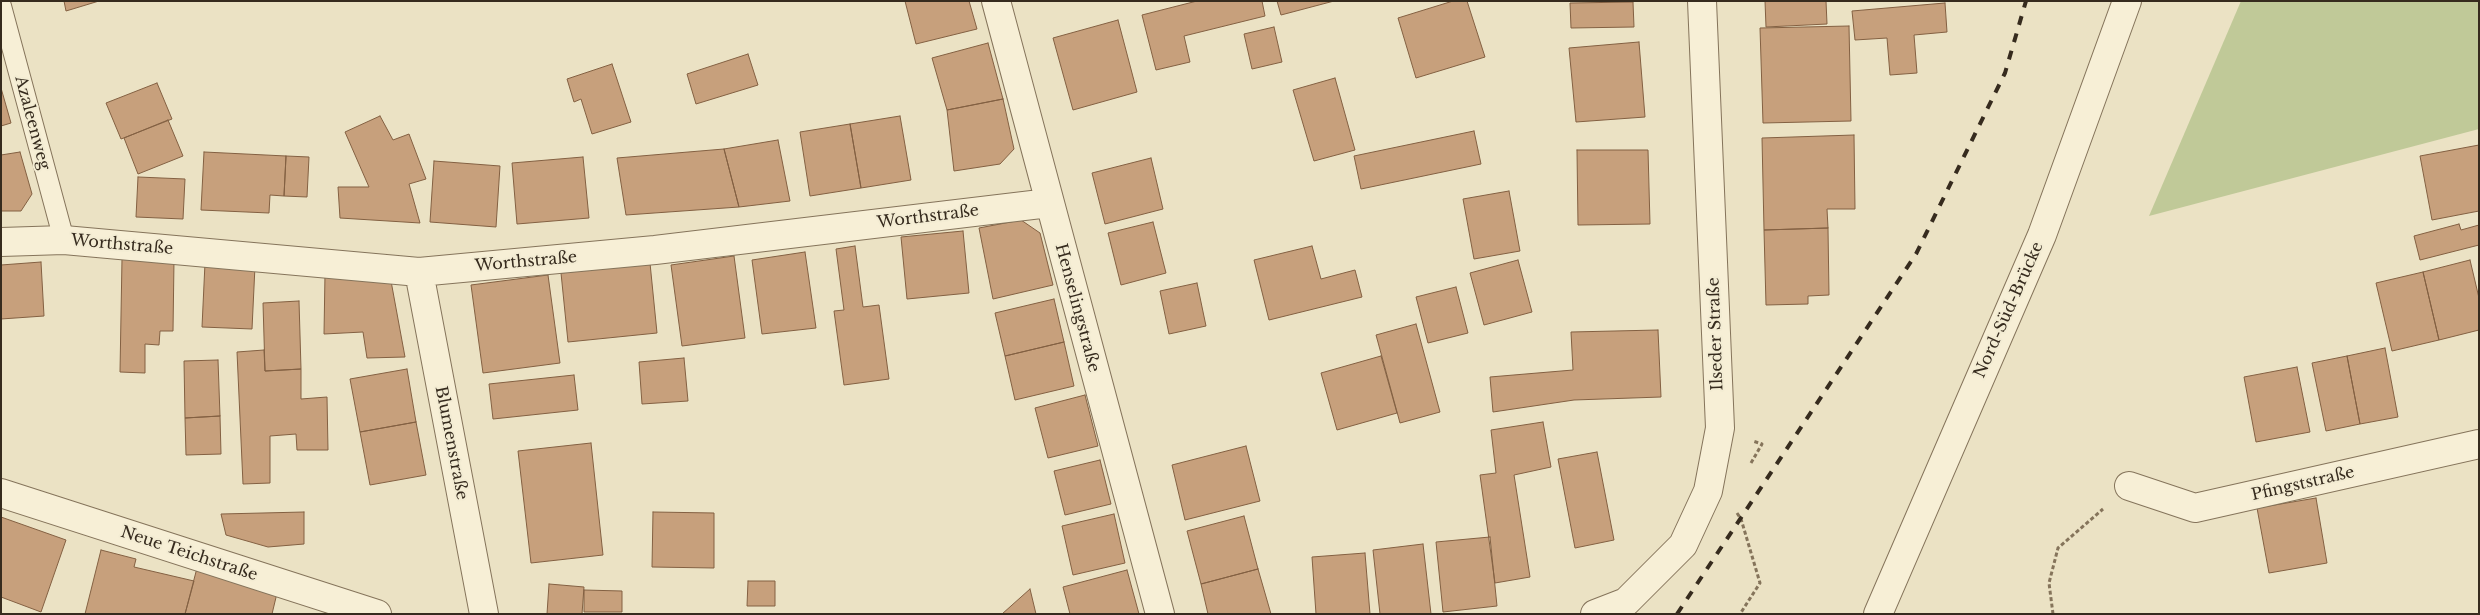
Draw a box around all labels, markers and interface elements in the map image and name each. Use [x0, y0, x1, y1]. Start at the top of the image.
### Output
street label: Azaleenweg [10, 74, 54, 172]
street label: Worthstraße [876, 201, 980, 233]
street label: Worthstraße [70, 231, 174, 259]
street label: Nord-Süd-Brücke [1970, 239, 2048, 381]
street label: Henselingstraße [1051, 242, 1103, 374]
street label: Worthstraße [474, 248, 578, 276]
street label: Ilseder Straße [1704, 277, 1728, 391]
street label: Blumenstraße [431, 385, 471, 501]
street label: Pfingststraße [2250, 463, 2356, 505]
street label: Neue Teichstraße [118, 523, 260, 585]

